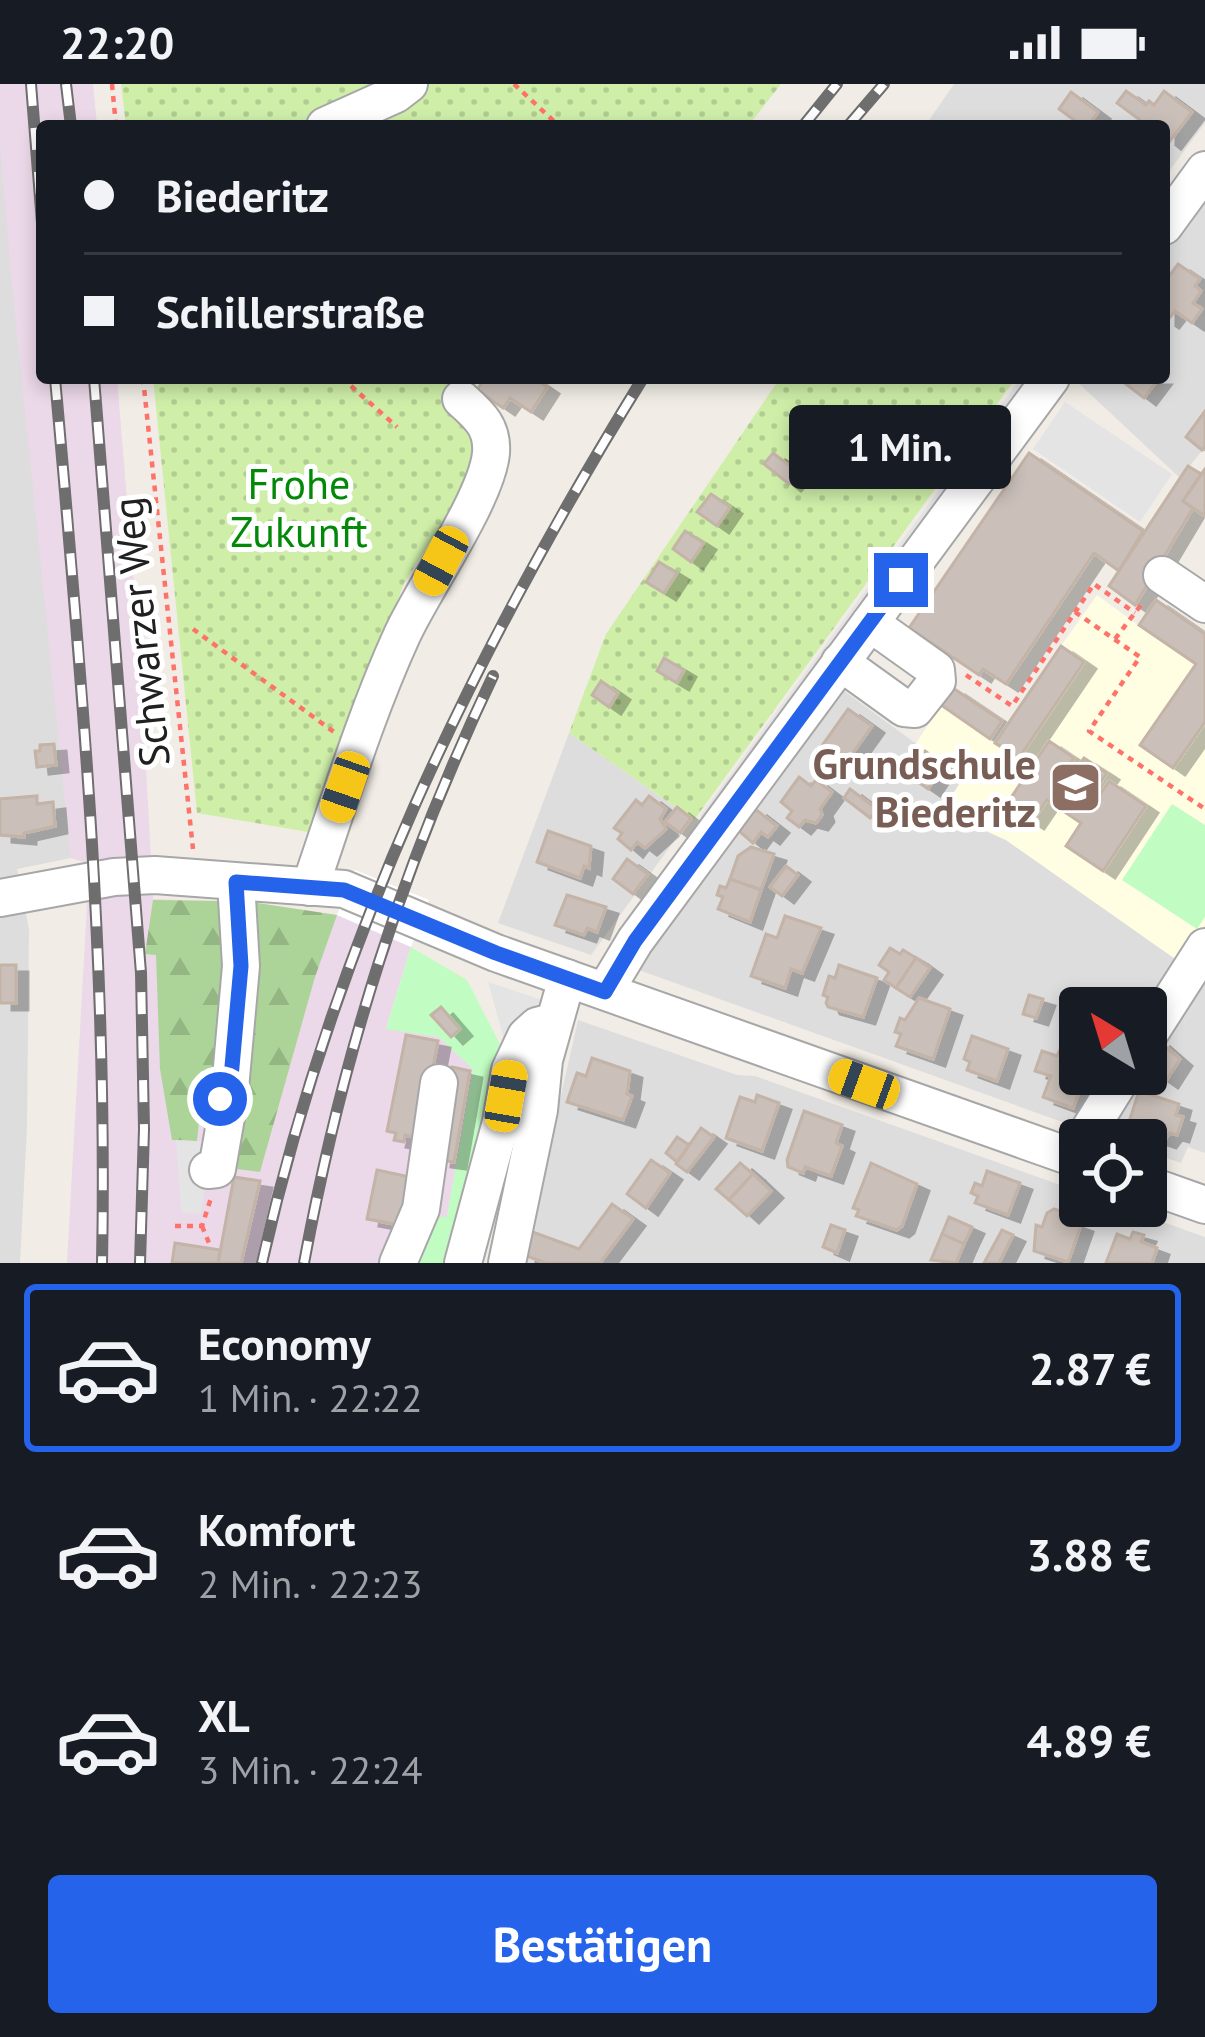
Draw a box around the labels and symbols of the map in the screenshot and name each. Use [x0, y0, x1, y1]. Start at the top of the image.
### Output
callout: 1 Min. [790, 406, 1012, 490]
park label: Frohe Zukunft [230, 456, 368, 559]
street label: Schwarzer Weg [99, 495, 182, 770]
car [408, 521, 474, 601]
route end [874, 553, 928, 607]
place label: Grundschule Biederitz [812, 736, 1036, 839]
car [316, 747, 374, 827]
school or university icon: Grundschule Biederitz [1047, 760, 1103, 816]
north arrow [1059, 987, 1167, 1095]
car [824, 1055, 904, 1113]
car [482, 1057, 530, 1135]
route start [193, 1072, 247, 1126]

